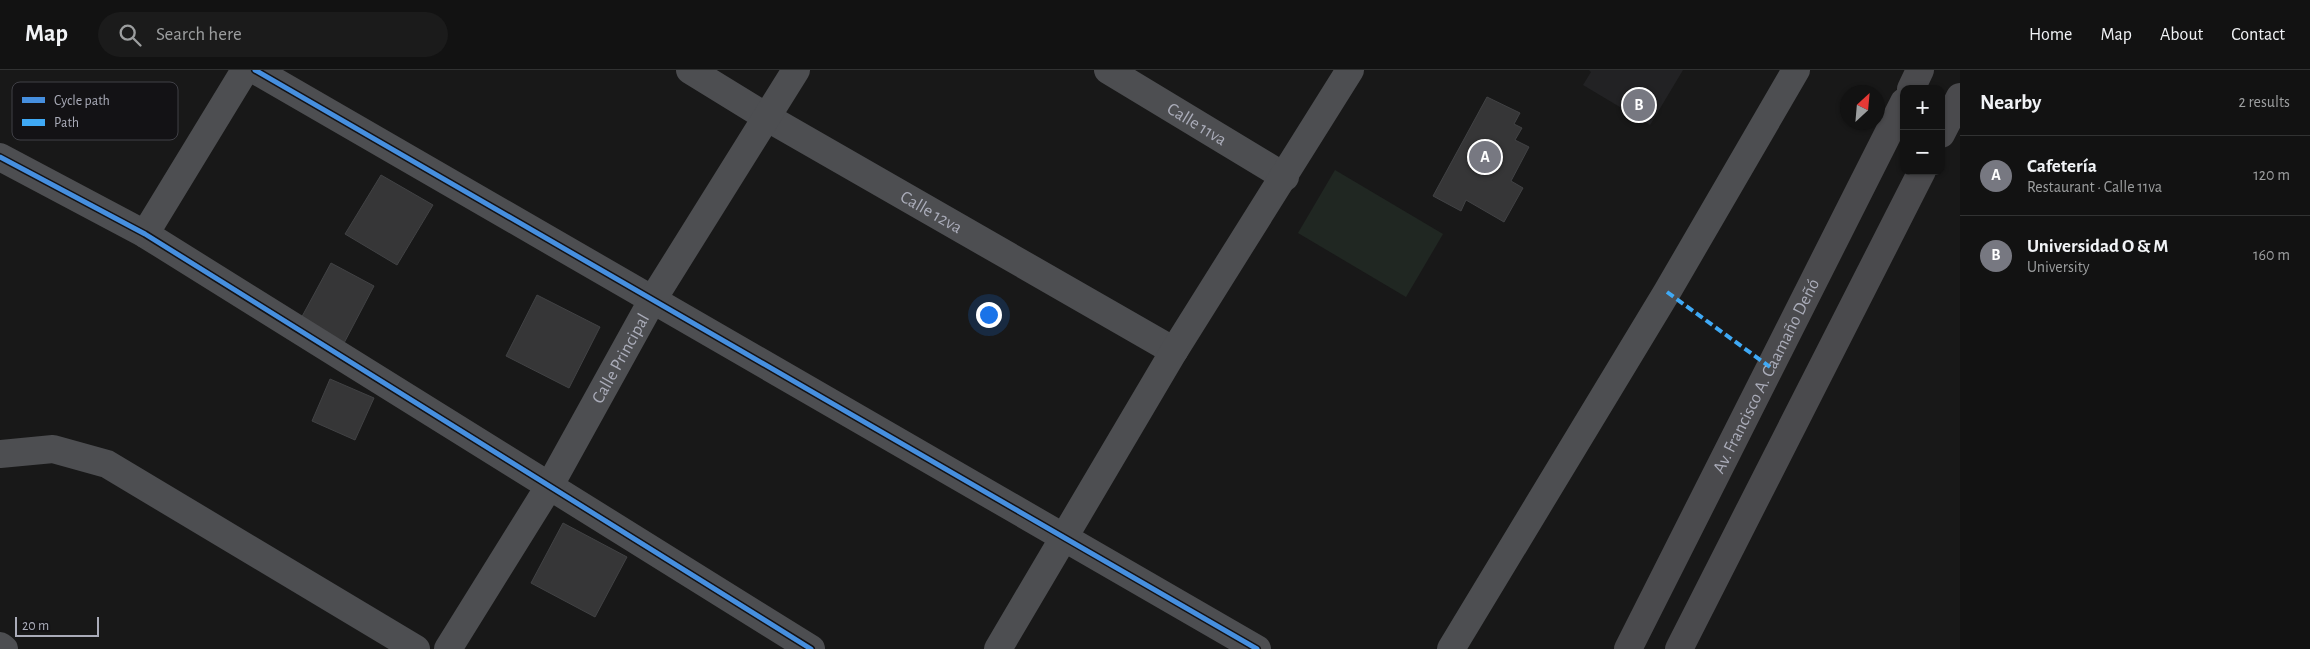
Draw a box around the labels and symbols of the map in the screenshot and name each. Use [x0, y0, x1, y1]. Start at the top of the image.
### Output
legend [12, 82, 178, 140]
north arrow [1840, 85, 1885, 130]
pin: B [1623, 86, 1655, 124]
text: Cycle path [54, 94, 110, 108]
street label: Calle 11va [1164, 100, 1229, 149]
text: Path [54, 116, 79, 130]
pin: A [1469, 138, 1501, 176]
street label: Calle 12va [897, 188, 965, 237]
street label: Av. Francisco A. Caamaño Deñó [1710, 276, 1823, 477]
your location [976, 302, 1002, 328]
street label: Calle Principal [589, 311, 653, 407]
scale bar [15, 614, 99, 637]

